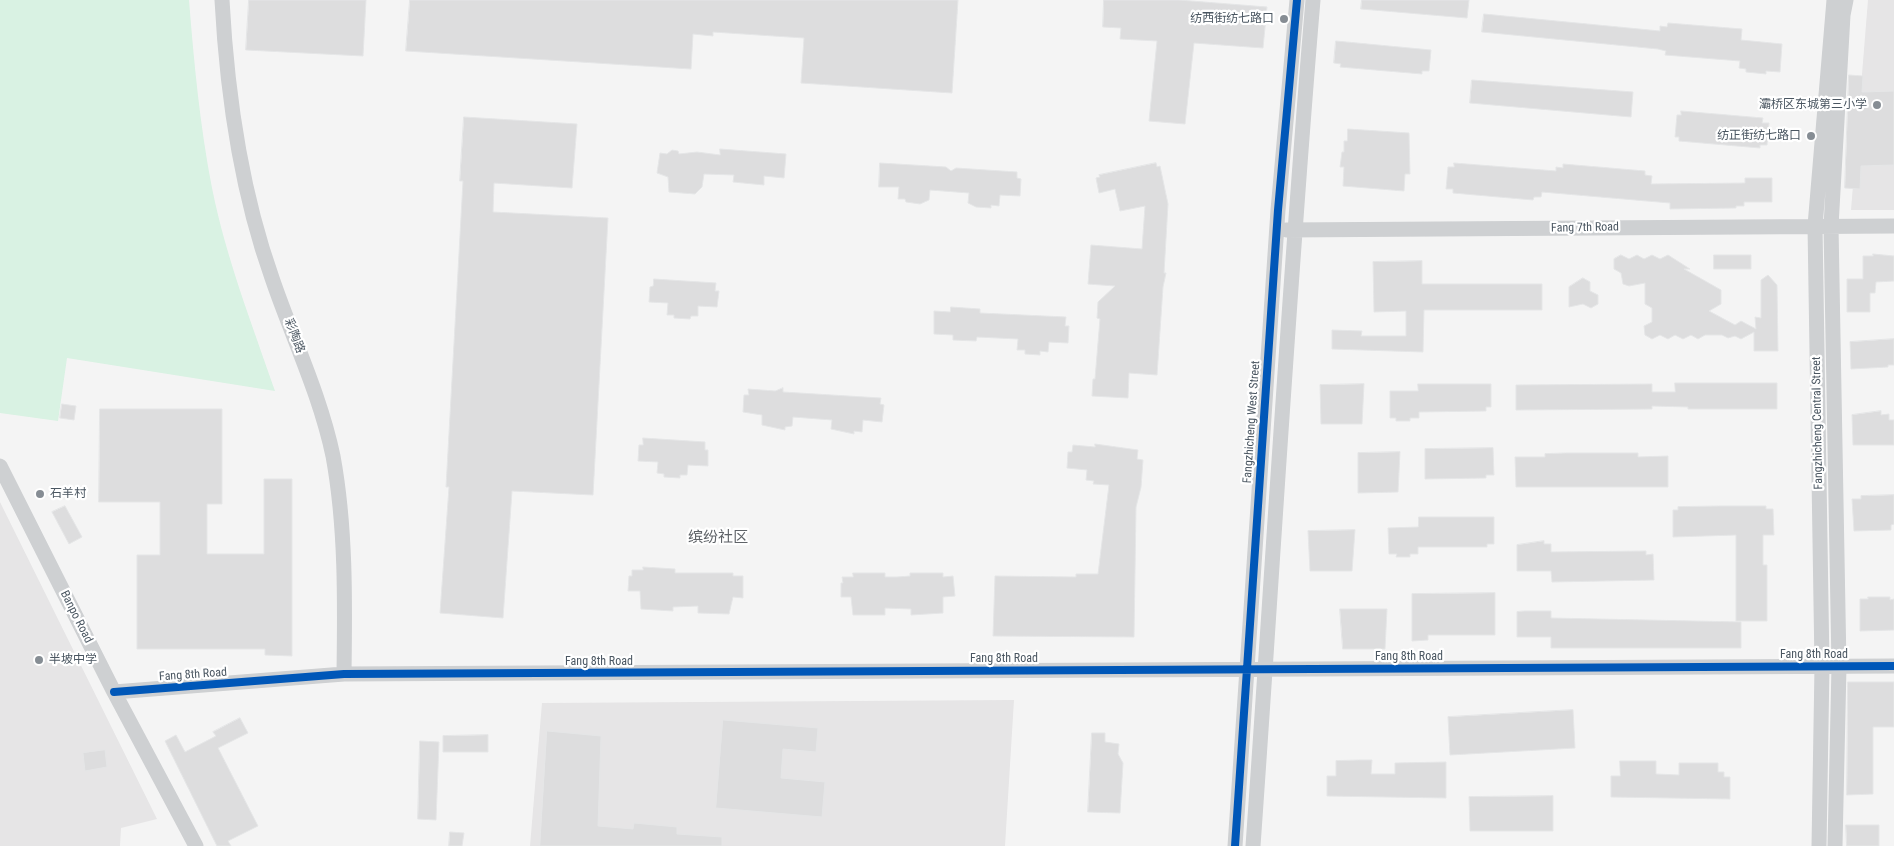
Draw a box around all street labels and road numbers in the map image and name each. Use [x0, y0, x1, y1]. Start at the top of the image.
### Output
street label: Fang 7th Road [1551, 220, 1619, 236]
street label: 彩陶路 [281, 317, 307, 355]
street label: Fangzhicheng Central Street [1810, 356, 1826, 490]
street label: Fangzhicheng West Street [1241, 360, 1263, 484]
street label: Banpo Road [57, 588, 95, 646]
street label: Fang 8th Road [1780, 648, 1848, 662]
street label: Fang 8th Road [1375, 650, 1443, 664]
street label: Fang 8th Road [970, 652, 1038, 666]
street label: Fang 8th Road [565, 655, 633, 669]
street label: Fang 8th Road [159, 665, 227, 685]

